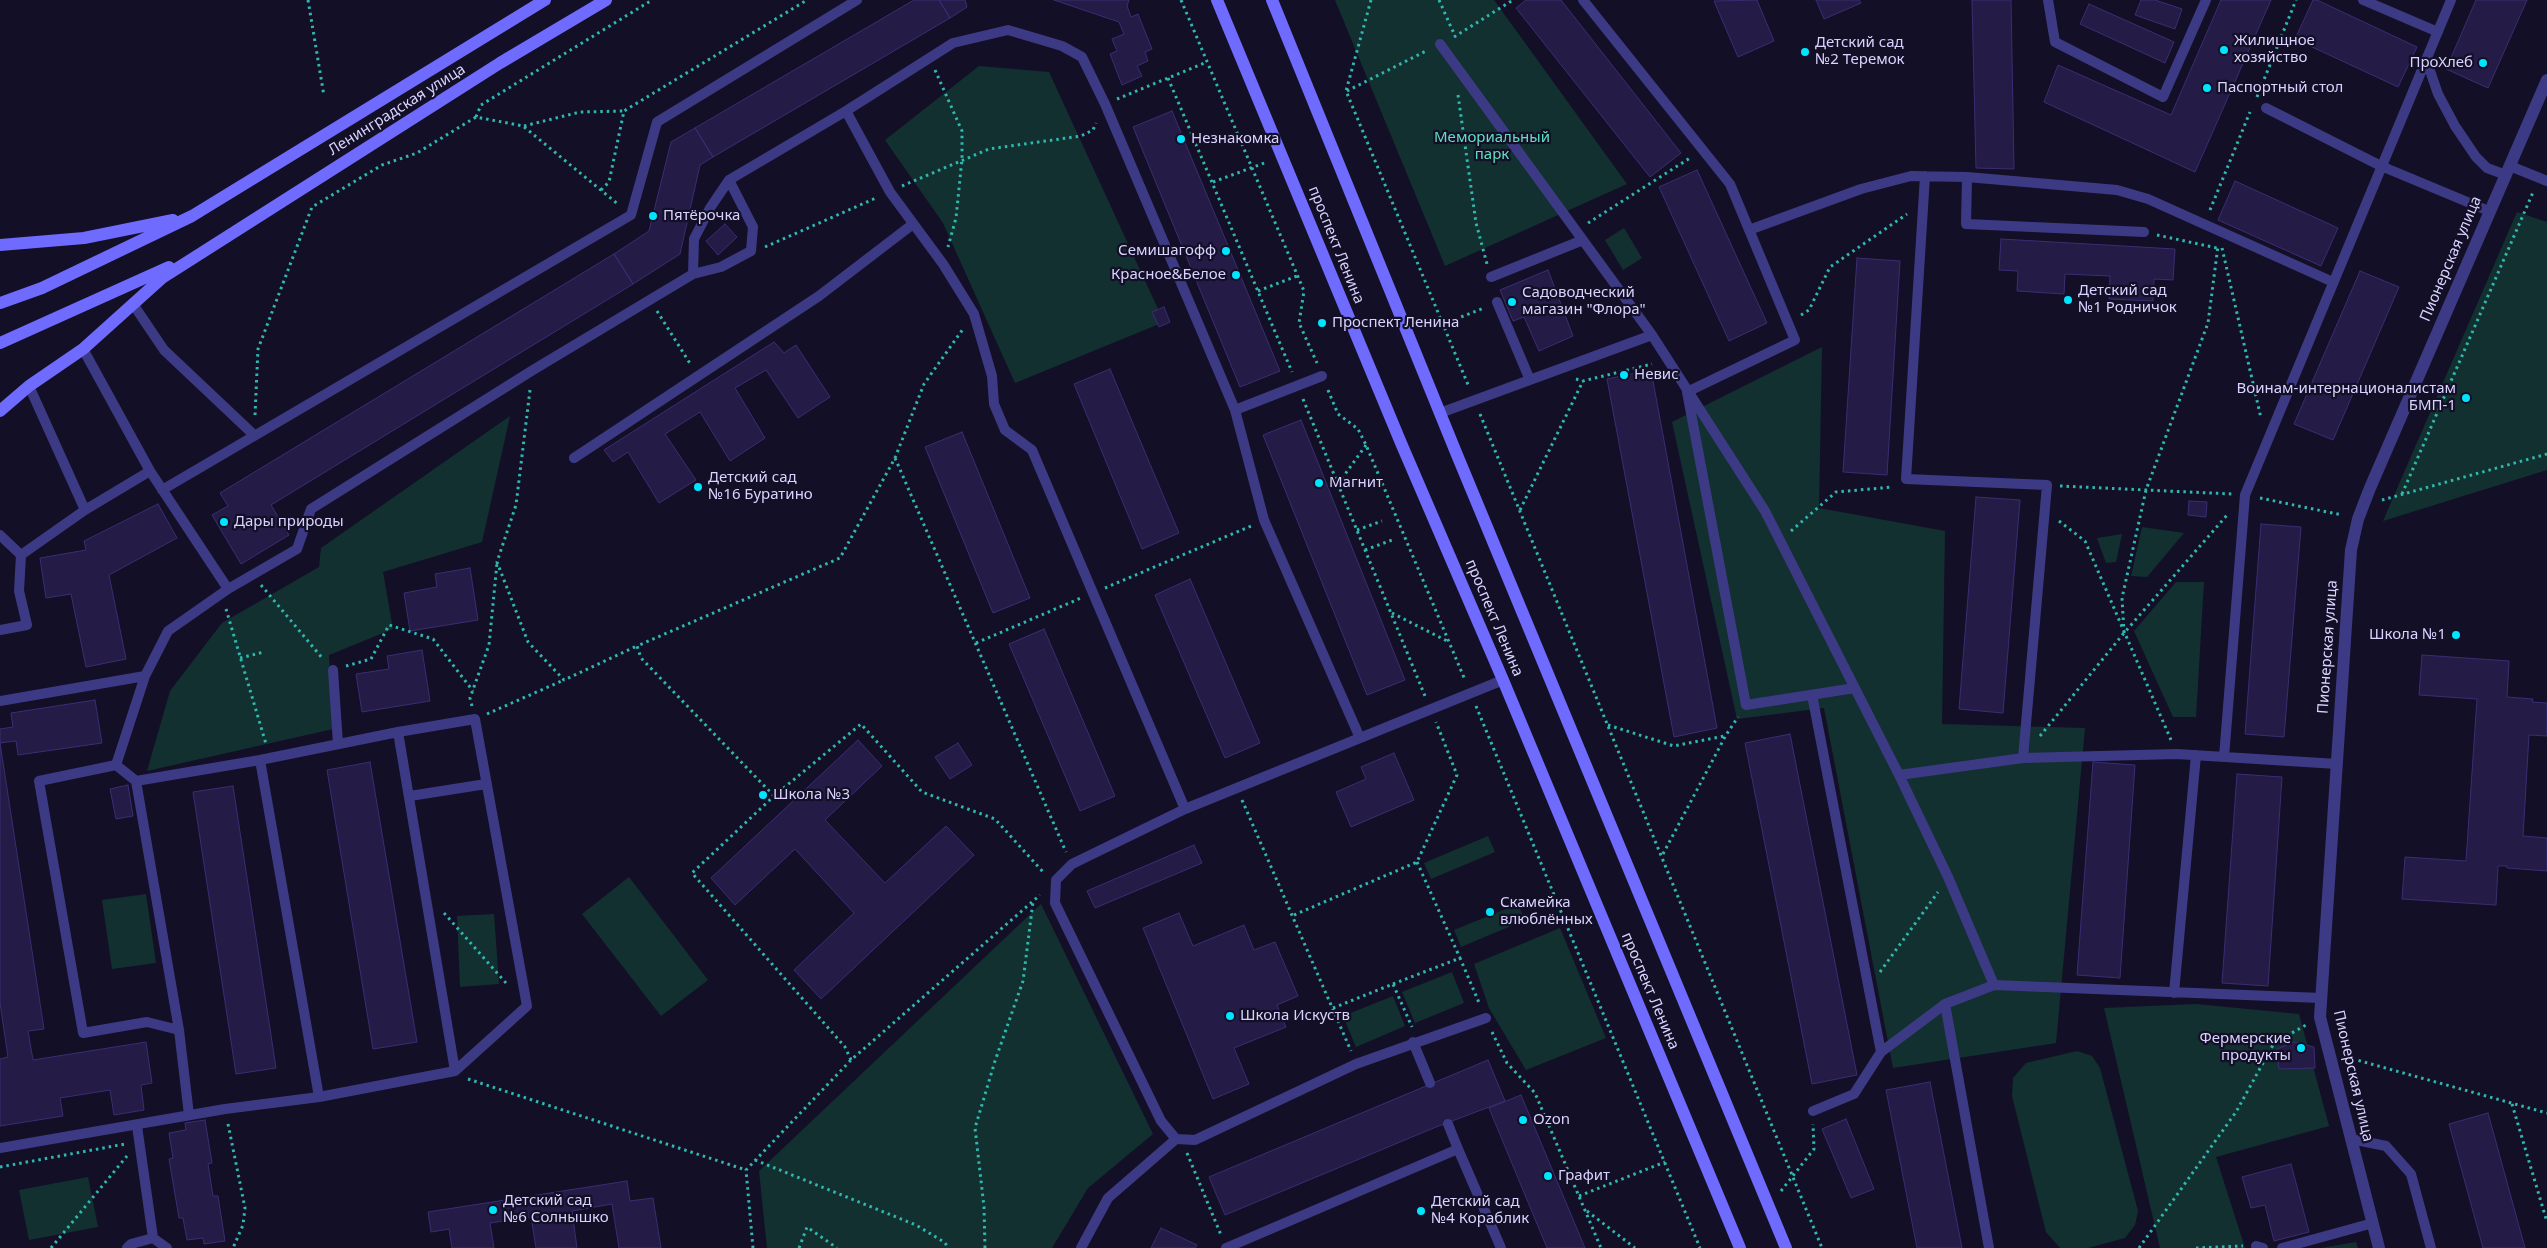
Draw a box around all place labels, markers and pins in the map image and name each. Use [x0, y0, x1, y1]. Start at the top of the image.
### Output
place label: Жилищное хозяйство [2234, 32, 2315, 67]
place label: Детский сад №2 Теремок [1815, 34, 1905, 69]
marker: Жилищное хозяйство [2218, 44, 2230, 56]
marker: Детский сад №2 Теремок [1799, 46, 1811, 58]
place label: ПроХлеб [2409, 54, 2473, 72]
marker: ПроХлеб [2477, 57, 2489, 69]
place label: Паспортный стол [2217, 79, 2343, 97]
marker: Паспортный стол [2201, 82, 2213, 94]
place label: Незнакомка [1191, 130, 1279, 148]
marker: Незнакомка [1175, 133, 1187, 145]
place label: Пятёрочка [663, 207, 740, 225]
marker: Пятёрочка [647, 210, 659, 222]
place label: Семишагофф [1118, 242, 1216, 260]
marker: Семишагофф [1220, 245, 1232, 257]
place label: Красное&Белое [1111, 266, 1226, 284]
marker: Красное&Белое [1230, 269, 1242, 281]
place label: Детский сад №1 Родничок [2078, 282, 2177, 317]
place label: Садоводческий магазин "Флора" [1522, 284, 1646, 319]
marker: Детский сад №1 Родничок [2062, 294, 2074, 306]
marker: Садоводческий магазин "Флора" [1506, 296, 1518, 308]
place label: Проспект Ленина [1332, 314, 1459, 332]
marker: Проспект Ленина [1316, 317, 1328, 329]
place label: Невис [1634, 366, 1679, 384]
marker: Невис [1618, 369, 1630, 381]
place label: Воинам-интернационалистам БМП-1 [2237, 380, 2456, 415]
marker: Воинам-интернационалистам БМП-1 [2460, 392, 2472, 404]
place label: Детский сад №16 Буратино [708, 469, 813, 504]
place label: Магнит [1329, 474, 1383, 492]
marker: Магнит [1313, 477, 1325, 489]
marker: Детский сад №16 Буратино [692, 481, 704, 493]
place label: Дары природы [234, 513, 344, 531]
marker: Дары природы [218, 516, 230, 528]
place label: Школа №1 [2369, 626, 2446, 644]
marker: Школа №1 [2450, 629, 2462, 641]
place label: Школа №3 [773, 786, 850, 804]
marker: Школа №3 [757, 789, 769, 801]
place label: Скамейка влюблённых [1500, 894, 1593, 929]
marker: Скамейка влюблённых [1484, 906, 1496, 918]
place label: Школа Искуств [1240, 1007, 1350, 1025]
marker: Школа Искуств [1224, 1010, 1236, 1022]
place label: Фермерские продукты [2200, 1030, 2291, 1065]
marker: Фермерские продукты [2295, 1042, 2307, 1054]
place label: Ozon [1533, 1111, 1570, 1129]
marker: Ozon [1517, 1114, 1529, 1126]
place label: Графит [1558, 1167, 1610, 1185]
marker: Графит [1542, 1170, 1554, 1182]
place label: Детский сад №6 Солнышко [503, 1192, 609, 1227]
place label: Детский сад №4 Кораблик [1431, 1193, 1529, 1228]
marker: Детский сад №6 Солнышко [487, 1204, 499, 1216]
marker: Детский сад №4 Кораблик [1415, 1205, 1427, 1217]

